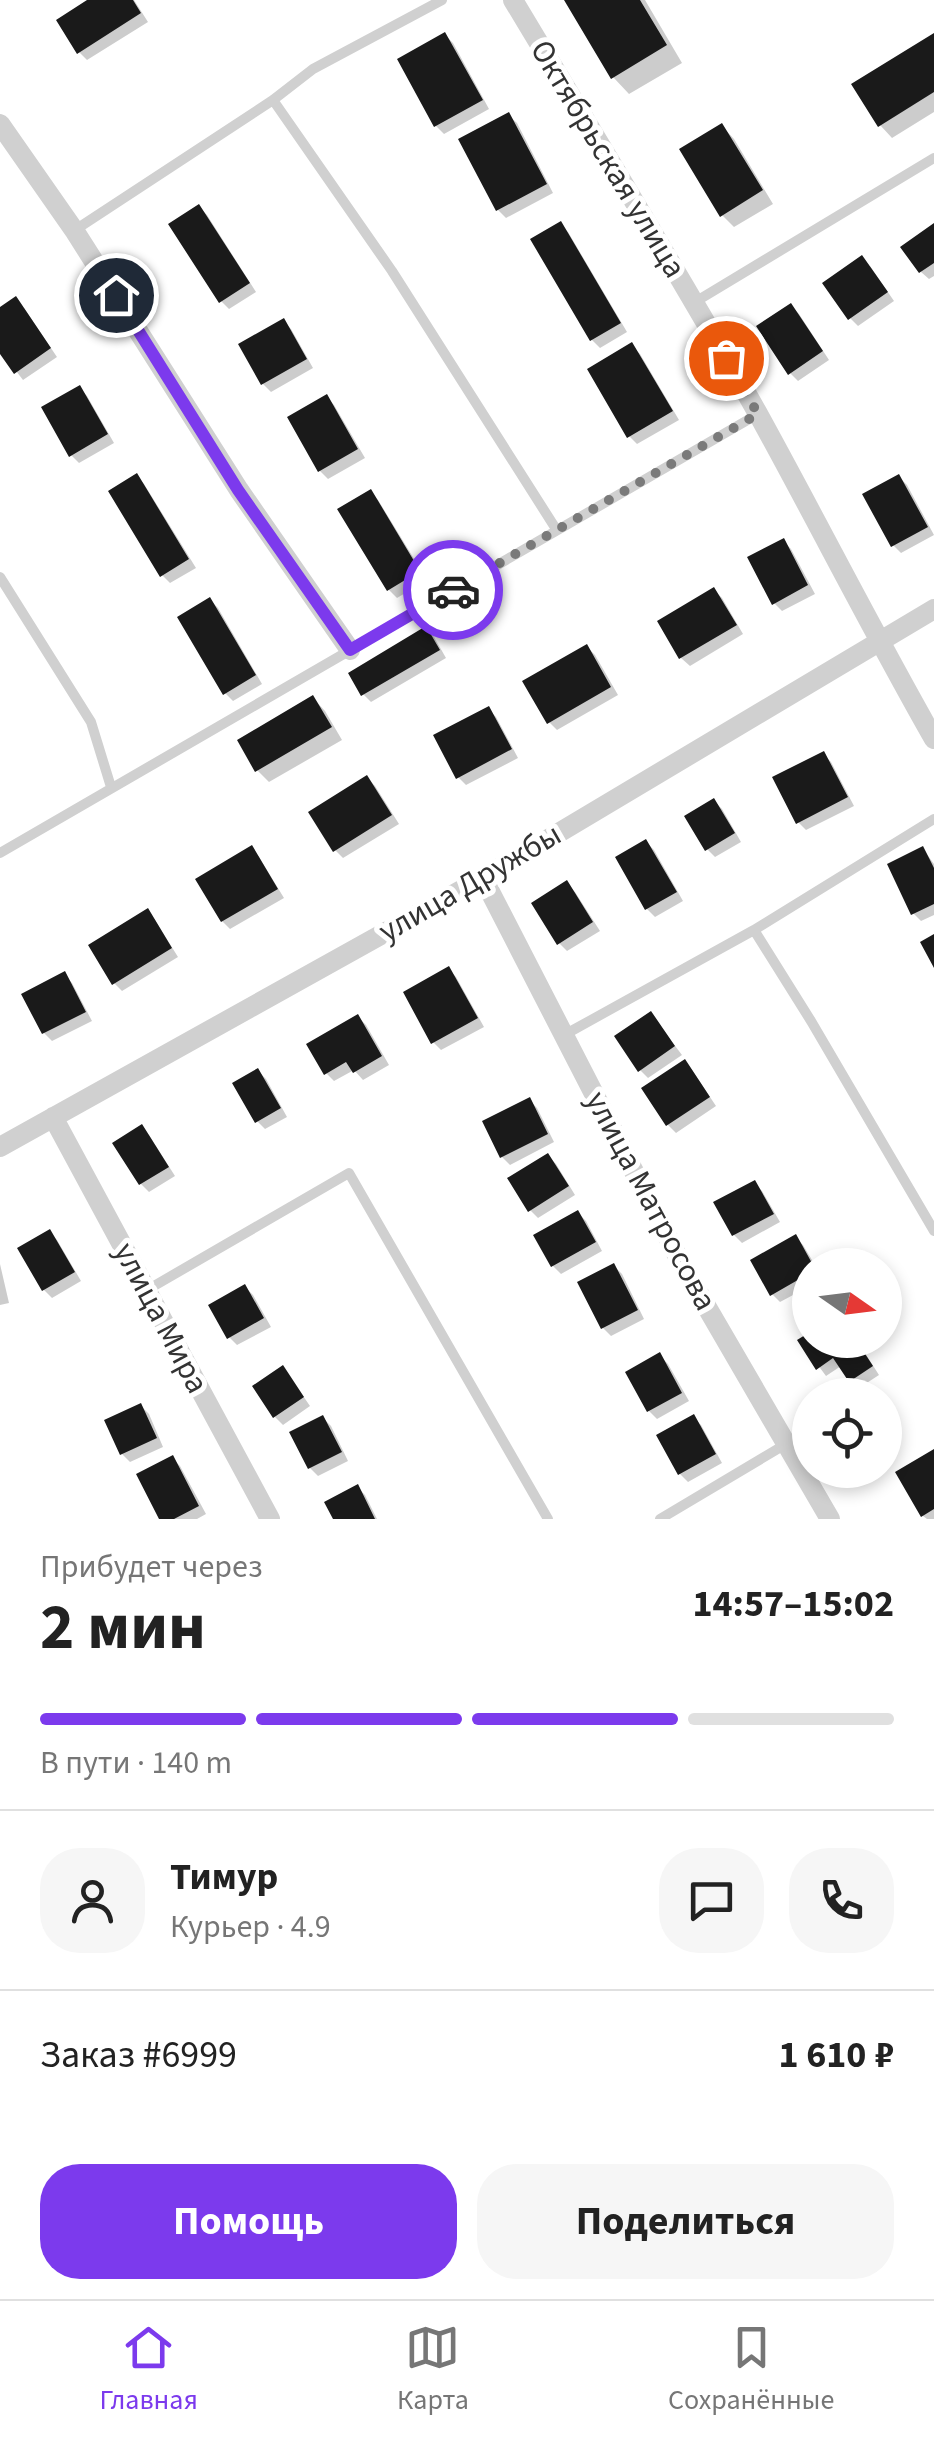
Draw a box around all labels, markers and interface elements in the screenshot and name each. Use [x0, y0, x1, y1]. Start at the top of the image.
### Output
street label: Октябрьская улица [519, 31, 697, 287]
pin [74, 253, 159, 338]
icon: home [89, 268, 144, 323]
pin [684, 316, 769, 401]
icon: bag [699, 331, 754, 386]
courier [403, 540, 503, 640]
icon: car [426, 563, 481, 618]
street label: улица Дружбы [370, 812, 570, 954]
street label: улица Матросова [574, 1083, 728, 1319]
street label: улица Мира [102, 1234, 220, 1402]
north arrow [792, 1248, 902, 1358]
map controls [792, 1248, 902, 1488]
button: locate [792, 1378, 902, 1488]
text: Прибудет через [40, 1544, 263, 1590]
text: 14:57–15:02 [692, 1577, 894, 1631]
text: 2 мин [40, 1581, 206, 1674]
text: В пути · 140 m [40, 1740, 232, 1786]
button: person [40, 1848, 145, 1953]
button: chat [659, 1848, 764, 1953]
button: phone [789, 1848, 894, 1953]
text: Тимур [170, 1850, 278, 1904]
text: Курьер · 4.9 [170, 1904, 331, 1950]
text: Заказ #6999 [40, 2028, 237, 2082]
text: 1 610 ₽ [778, 2028, 894, 2082]
button: Помощь [40, 2164, 457, 2279]
button: Поделиться [477, 2164, 894, 2279]
tab: Главная [100, 2320, 198, 2420]
tab: Карта [397, 2320, 469, 2420]
tab: Сохранённые [668, 2320, 834, 2420]

